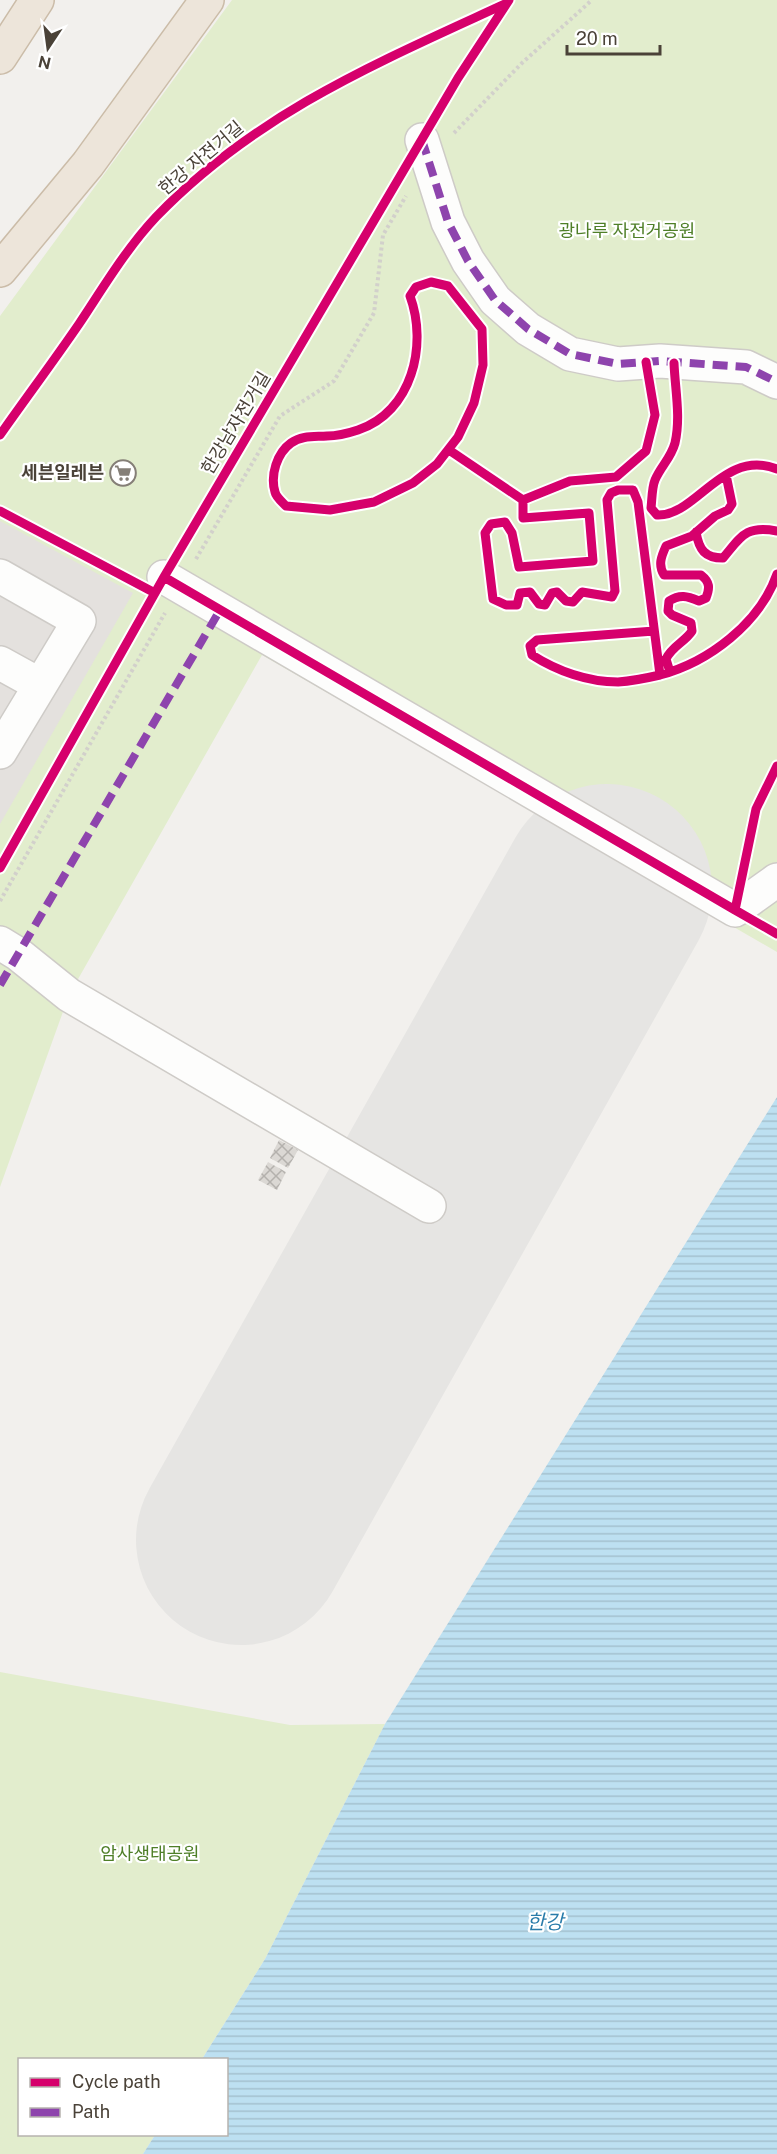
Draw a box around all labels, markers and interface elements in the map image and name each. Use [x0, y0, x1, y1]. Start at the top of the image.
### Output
north arrow [18, 18, 78, 78]
scale bar [567, 18, 660, 56]
text: 20 m [576, 28, 618, 49]
text: N [37, 51, 53, 73]
street label: 한강 자전거길 [154, 116, 247, 199]
park label: 광나루 자전거공원 [559, 220, 695, 241]
street label: 한강남자전거길 [197, 368, 274, 478]
supermarket icon: 세븐일레븐 [108, 458, 138, 488]
place label: 세븐일레븐 [21, 462, 104, 483]
park label: 암사생태공원 [100, 1843, 200, 1864]
water label: 한강 [527, 1910, 566, 1934]
legend [18, 2058, 228, 2136]
text: Cycle path [72, 2071, 161, 2092]
text: Path [72, 2101, 110, 2122]

